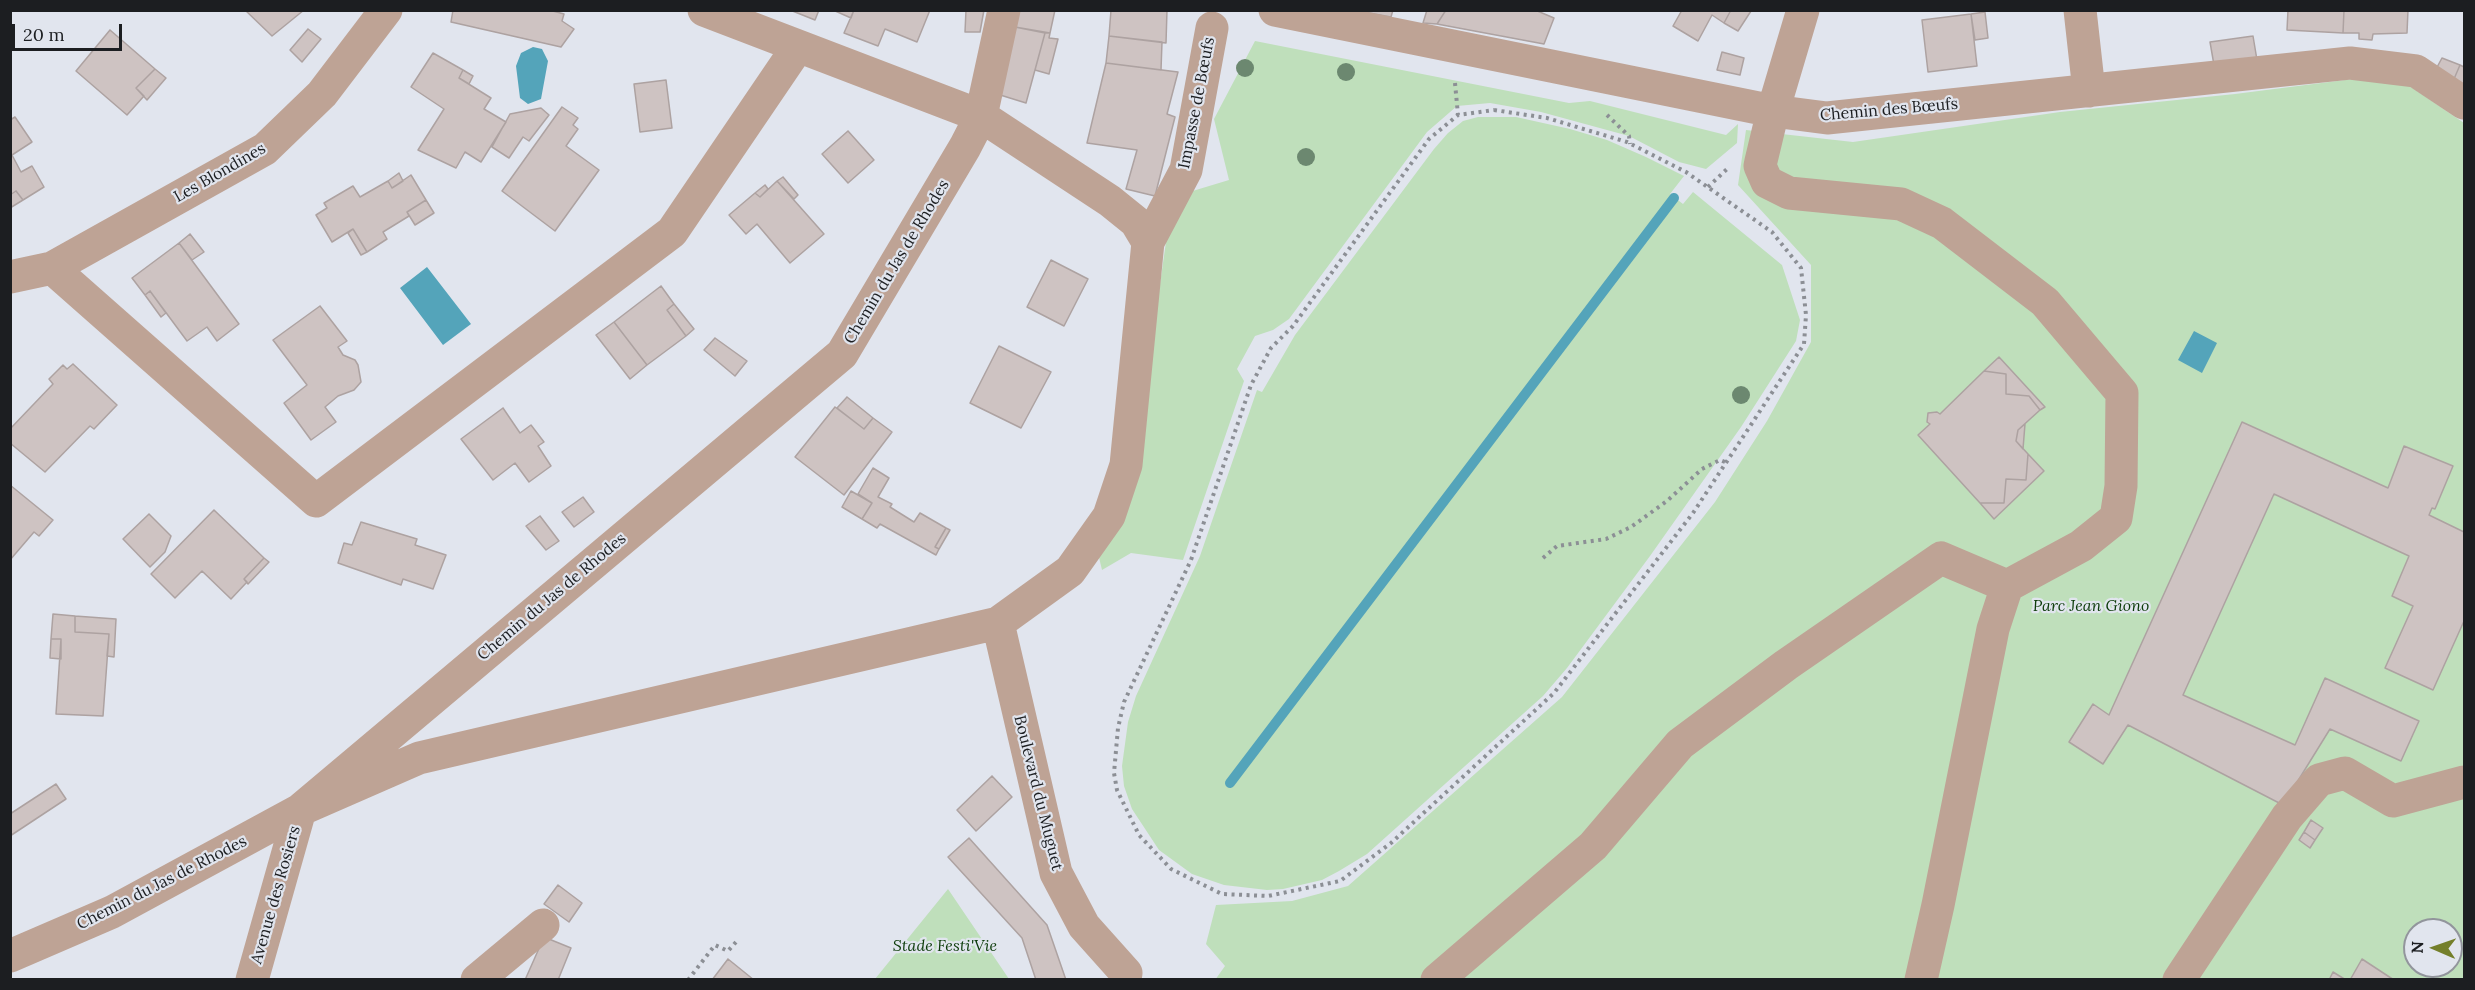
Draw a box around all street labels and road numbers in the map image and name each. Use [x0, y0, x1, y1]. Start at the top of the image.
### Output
street label: Impasse de Bœufs [1175, 35, 1219, 171]
street label: Chemin des Bœufs [1819, 94, 1959, 126]
street label: Les Blondines [171, 139, 269, 207]
street label: Chemin du Jas de Rhodes [840, 176, 954, 348]
street label: Chemin du Jas de Rhodes [474, 529, 630, 665]
street label: Boulevard du Muguet [1009, 713, 1067, 873]
street label: Avenue des Rosiers [247, 824, 305, 966]
street label: Chemin du Jas de Rhodes [74, 832, 250, 934]

